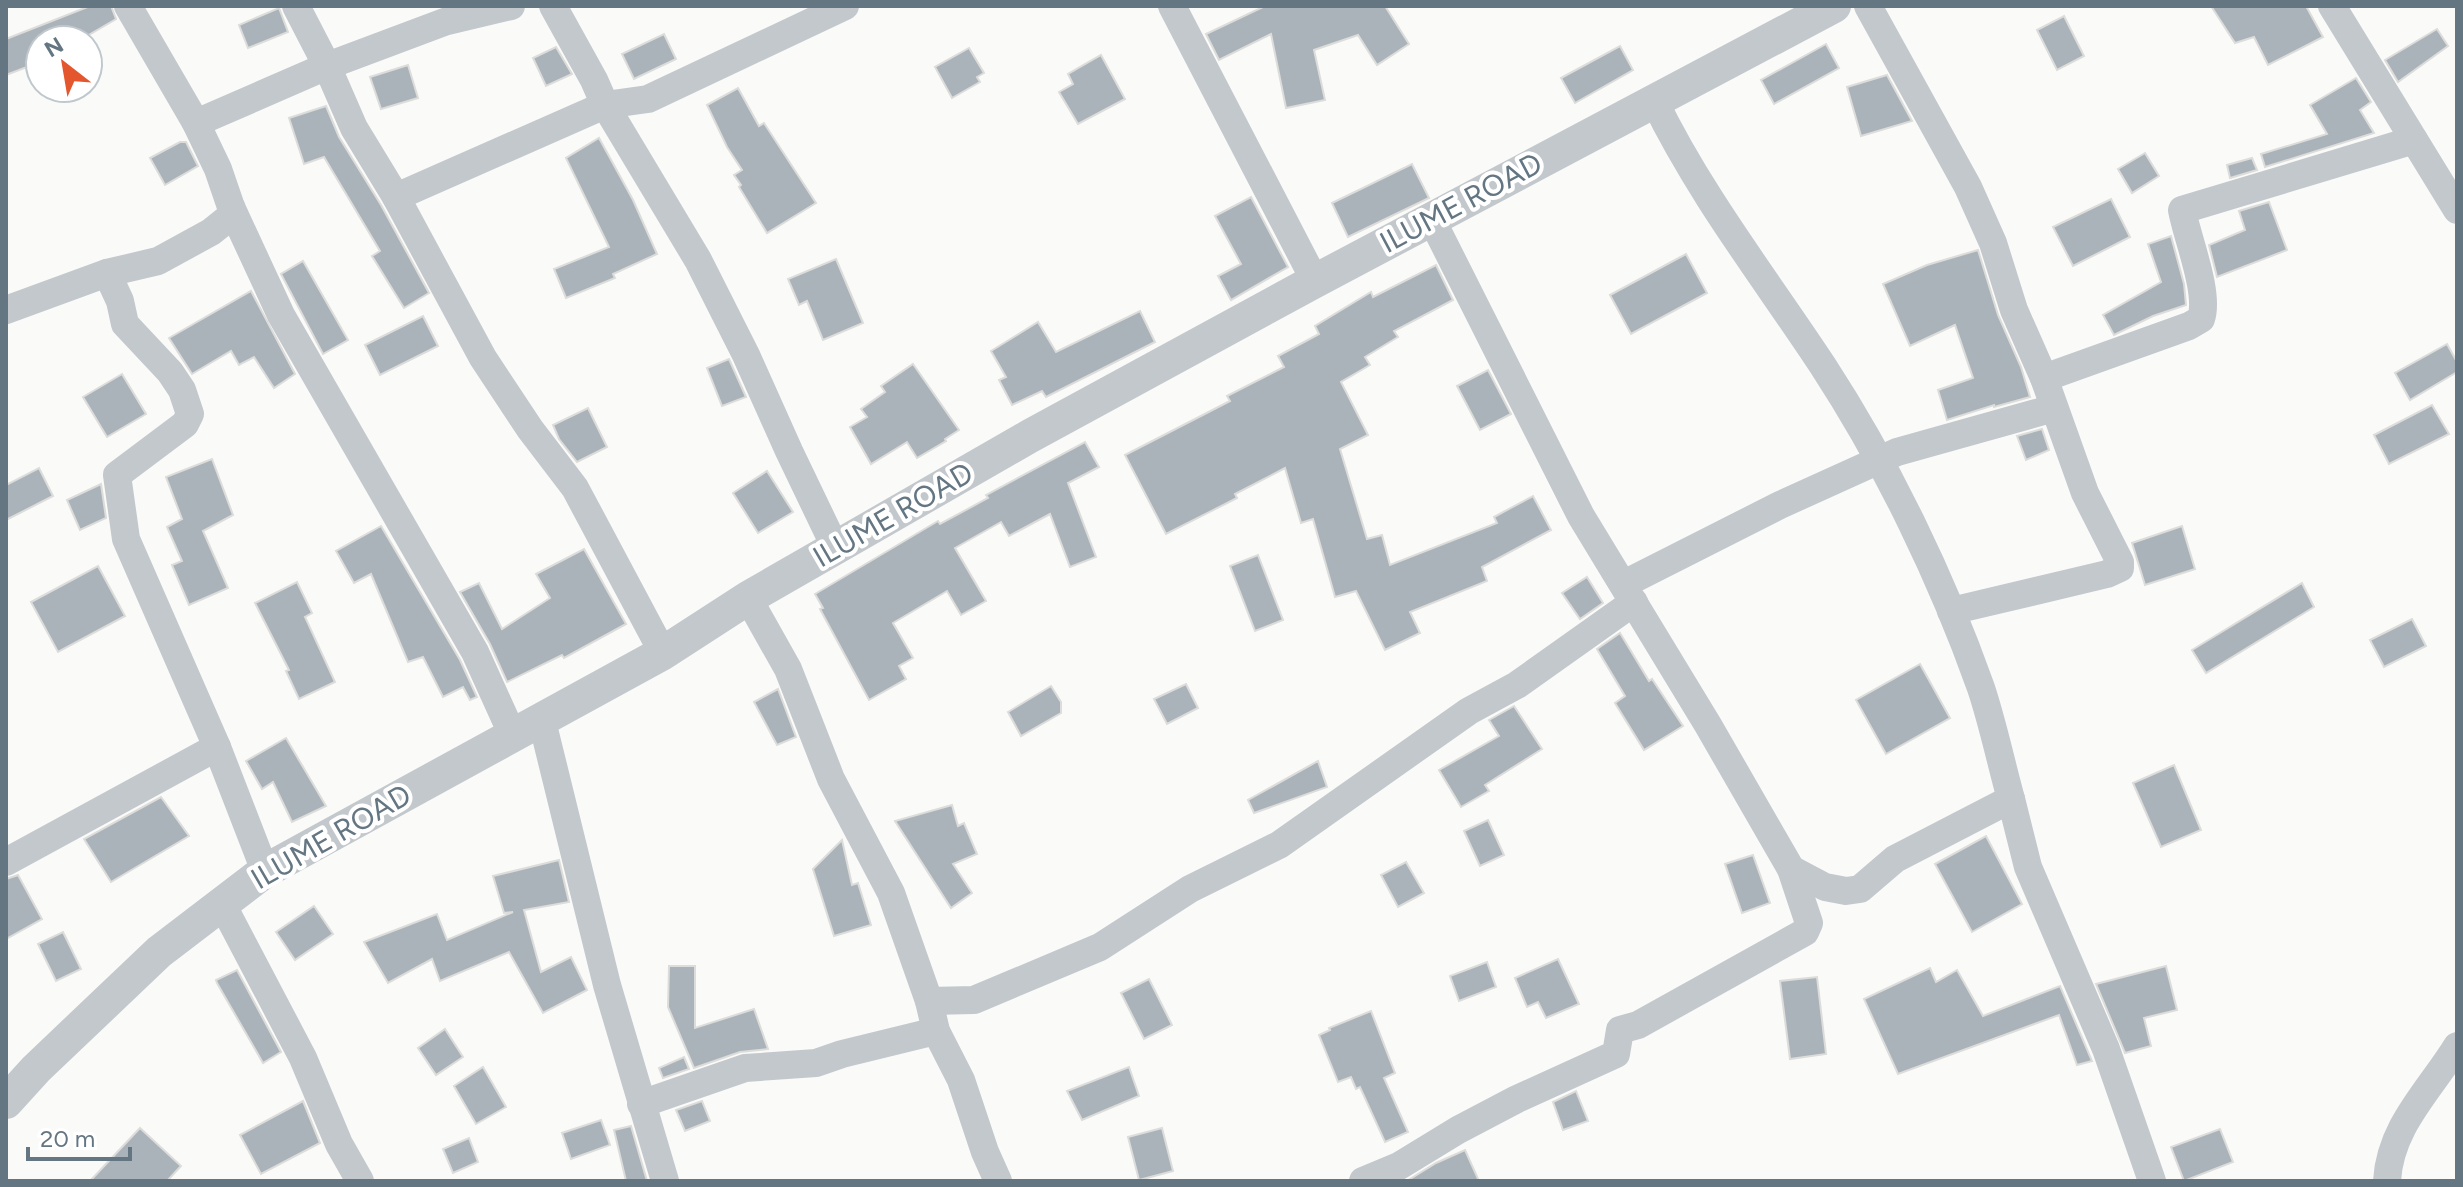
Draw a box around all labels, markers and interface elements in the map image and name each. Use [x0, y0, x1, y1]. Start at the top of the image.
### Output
north arrow [24, 24, 104, 104]
text: N [40, 31, 68, 63]
street label: ILUME ROAD [1373, 144, 1548, 261]
street label: ILUME ROAD [806, 454, 979, 575]
street label: ILUME ROAD [244, 776, 417, 897]
scale bar [28, 1111, 130, 1161]
text: 20 m [40, 1124, 95, 1153]

